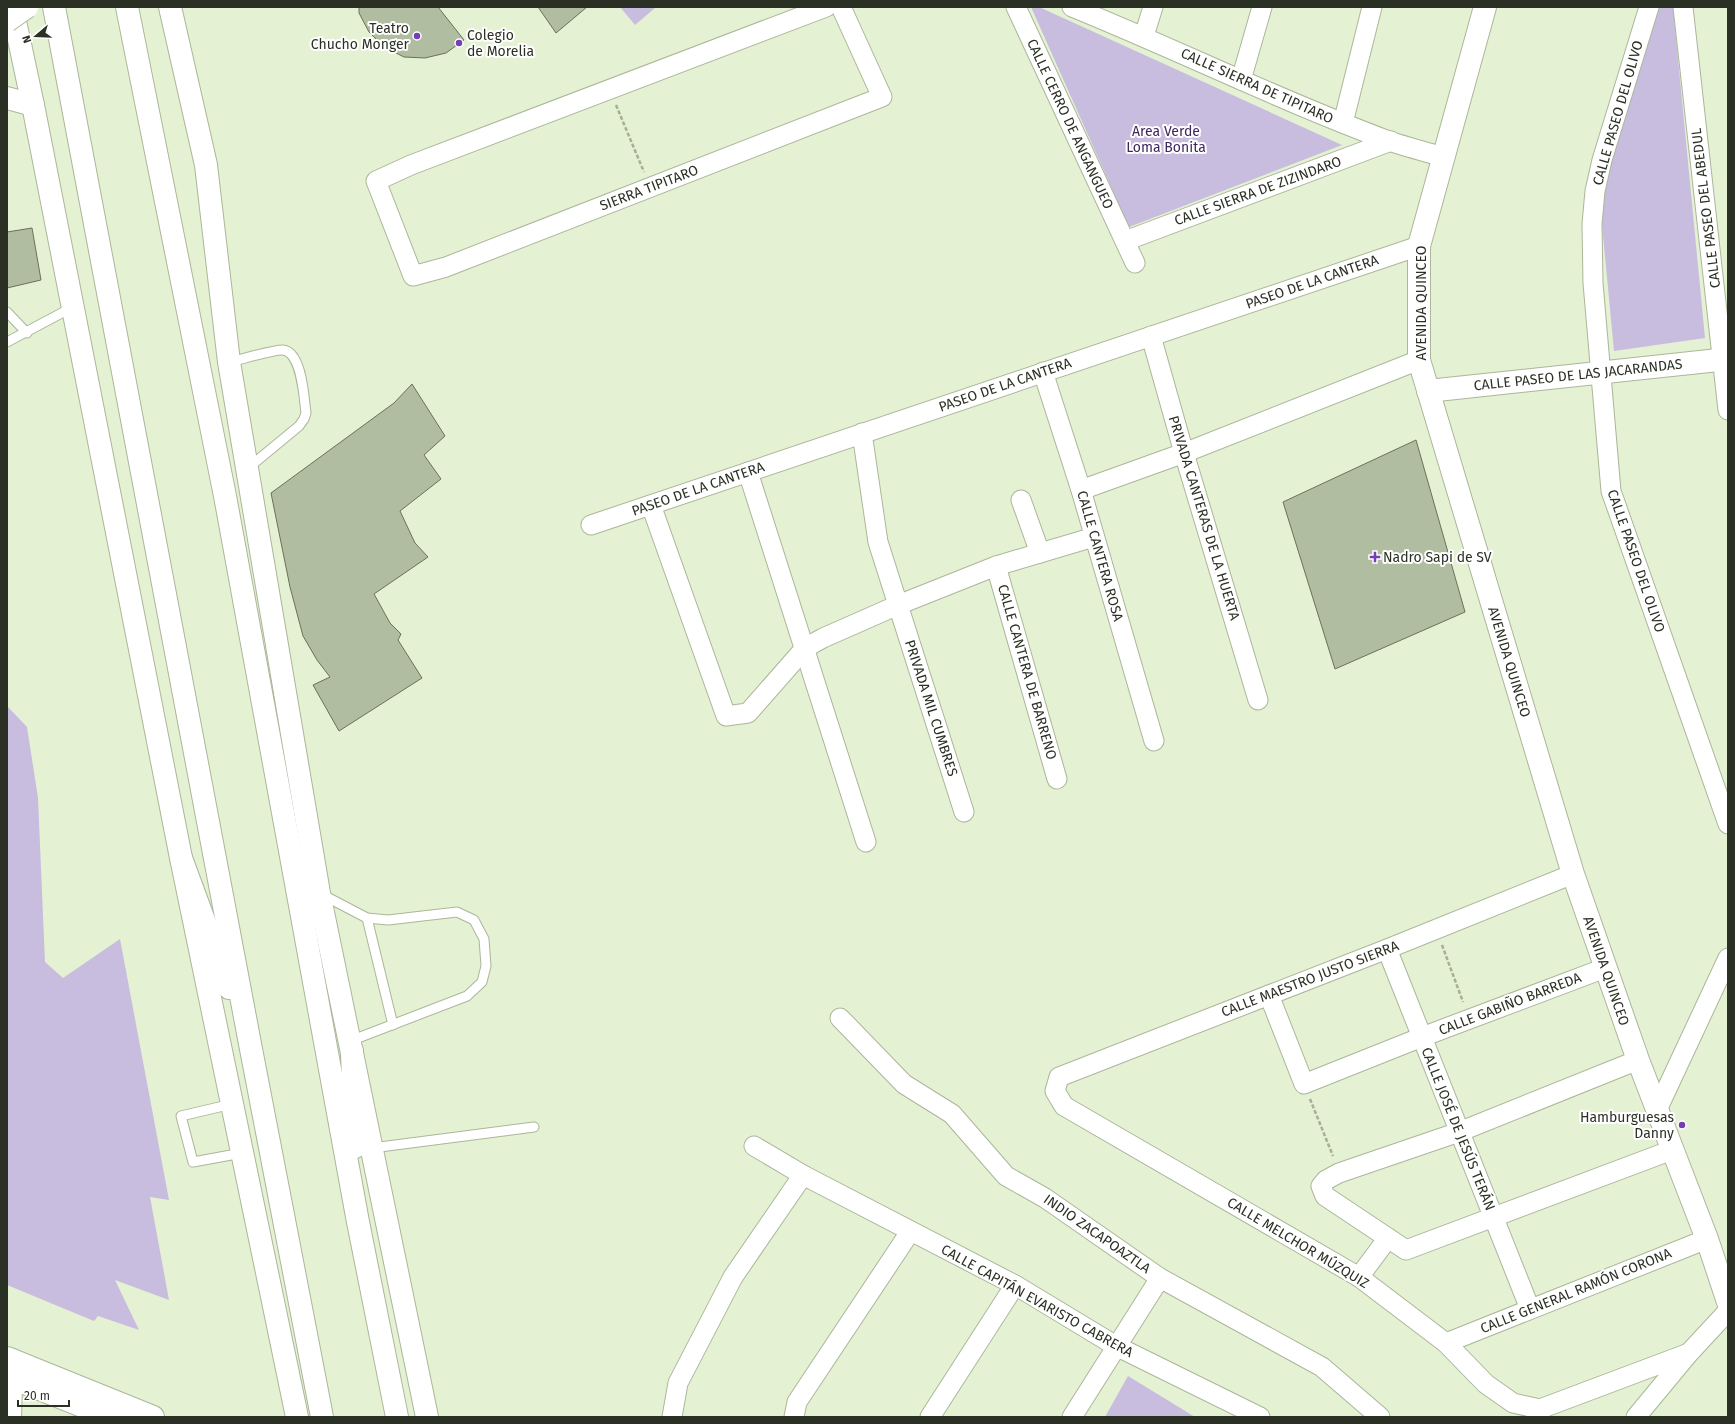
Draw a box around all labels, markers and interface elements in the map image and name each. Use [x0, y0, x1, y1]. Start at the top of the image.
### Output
north arrow [16, 16, 56, 56]
place label: Teatro Chucho Monger [311, 20, 410, 53]
place label: Colegio de Morelia [467, 27, 534, 60]
marker: Teatro Chucho Monger [412, 31, 422, 41]
text: N [20, 34, 34, 45]
street label: CALLE CERRO DE ANGANGUEO [1023, 36, 1117, 212]
marker: Colegio de Morelia [454, 38, 464, 48]
street label: CALLE PASEO DEL OLIVO [1589, 39, 1647, 187]
street label: CALLE SIERRA DE TIPITARO [1178, 45, 1336, 127]
park label: Area Verde Loma Bonita [1126, 123, 1206, 156]
street label: CALLE PASEO DEL ABEDUL [1688, 127, 1724, 289]
street label: CALLE SIERRA DE ZIZINDARO [1172, 153, 1344, 229]
street label: SIERRA TIPITARO [597, 161, 701, 215]
street label: AVENIDA QUINCEO [1413, 246, 1430, 360]
street label: PASEO DE LA CANTERA [1243, 251, 1381, 313]
street label: PASEO DE LA CANTERA [936, 354, 1074, 416]
street label: CALLE PASEO DE LAS JACARANDAS [1473, 356, 1684, 394]
street label: PRIVADA CANTERAS DE LA HUERTA [1165, 414, 1243, 622]
street label: PASEO DE LA CANTERA [629, 458, 767, 520]
street label: CALLE PASEO DEL OLIVO [1604, 487, 1668, 635]
street label: CALLE CANTERA ROSA [1073, 489, 1127, 623]
place label: Nadro Sapi de SV [1383, 549, 1492, 566]
marker: Nadro Sapi de SV [1370, 552, 1380, 562]
street label: CALLE CANTERA DE BARRENO [994, 582, 1060, 762]
street label: AVENIDA QUINCEO [1484, 605, 1534, 719]
street label: PRIVADA MIL CUMBRES [901, 638, 961, 779]
street label: AVENIDA QUINCEO [1579, 914, 1633, 1028]
street label: CALLE MAESTRO JUSTO SIERRA [1219, 937, 1401, 1021]
street label: CALLE GABIÑO BARREDA [1436, 969, 1584, 1039]
street label: CALLE JOSÉ DE JESÚS TERÁN [1417, 1045, 1500, 1213]
place label: Hamburguesas Danny [1580, 1109, 1674, 1142]
marker: Hamburguesas Danny [1677, 1120, 1687, 1130]
street label: INDIO ZACAPOAZTLA [1040, 1191, 1154, 1277]
street label: CALLE MELCHOR MÚZQUIZ [1224, 1193, 1372, 1292]
street label: CALLE CAPITÁN EVARISTO CABRERA [938, 1240, 1136, 1361]
street label: CALLE GENERAL RAMÓN CORONA [1478, 1244, 1674, 1337]
scale bar [18, 1382, 69, 1408]
text: 20 m [24, 1389, 50, 1403]

